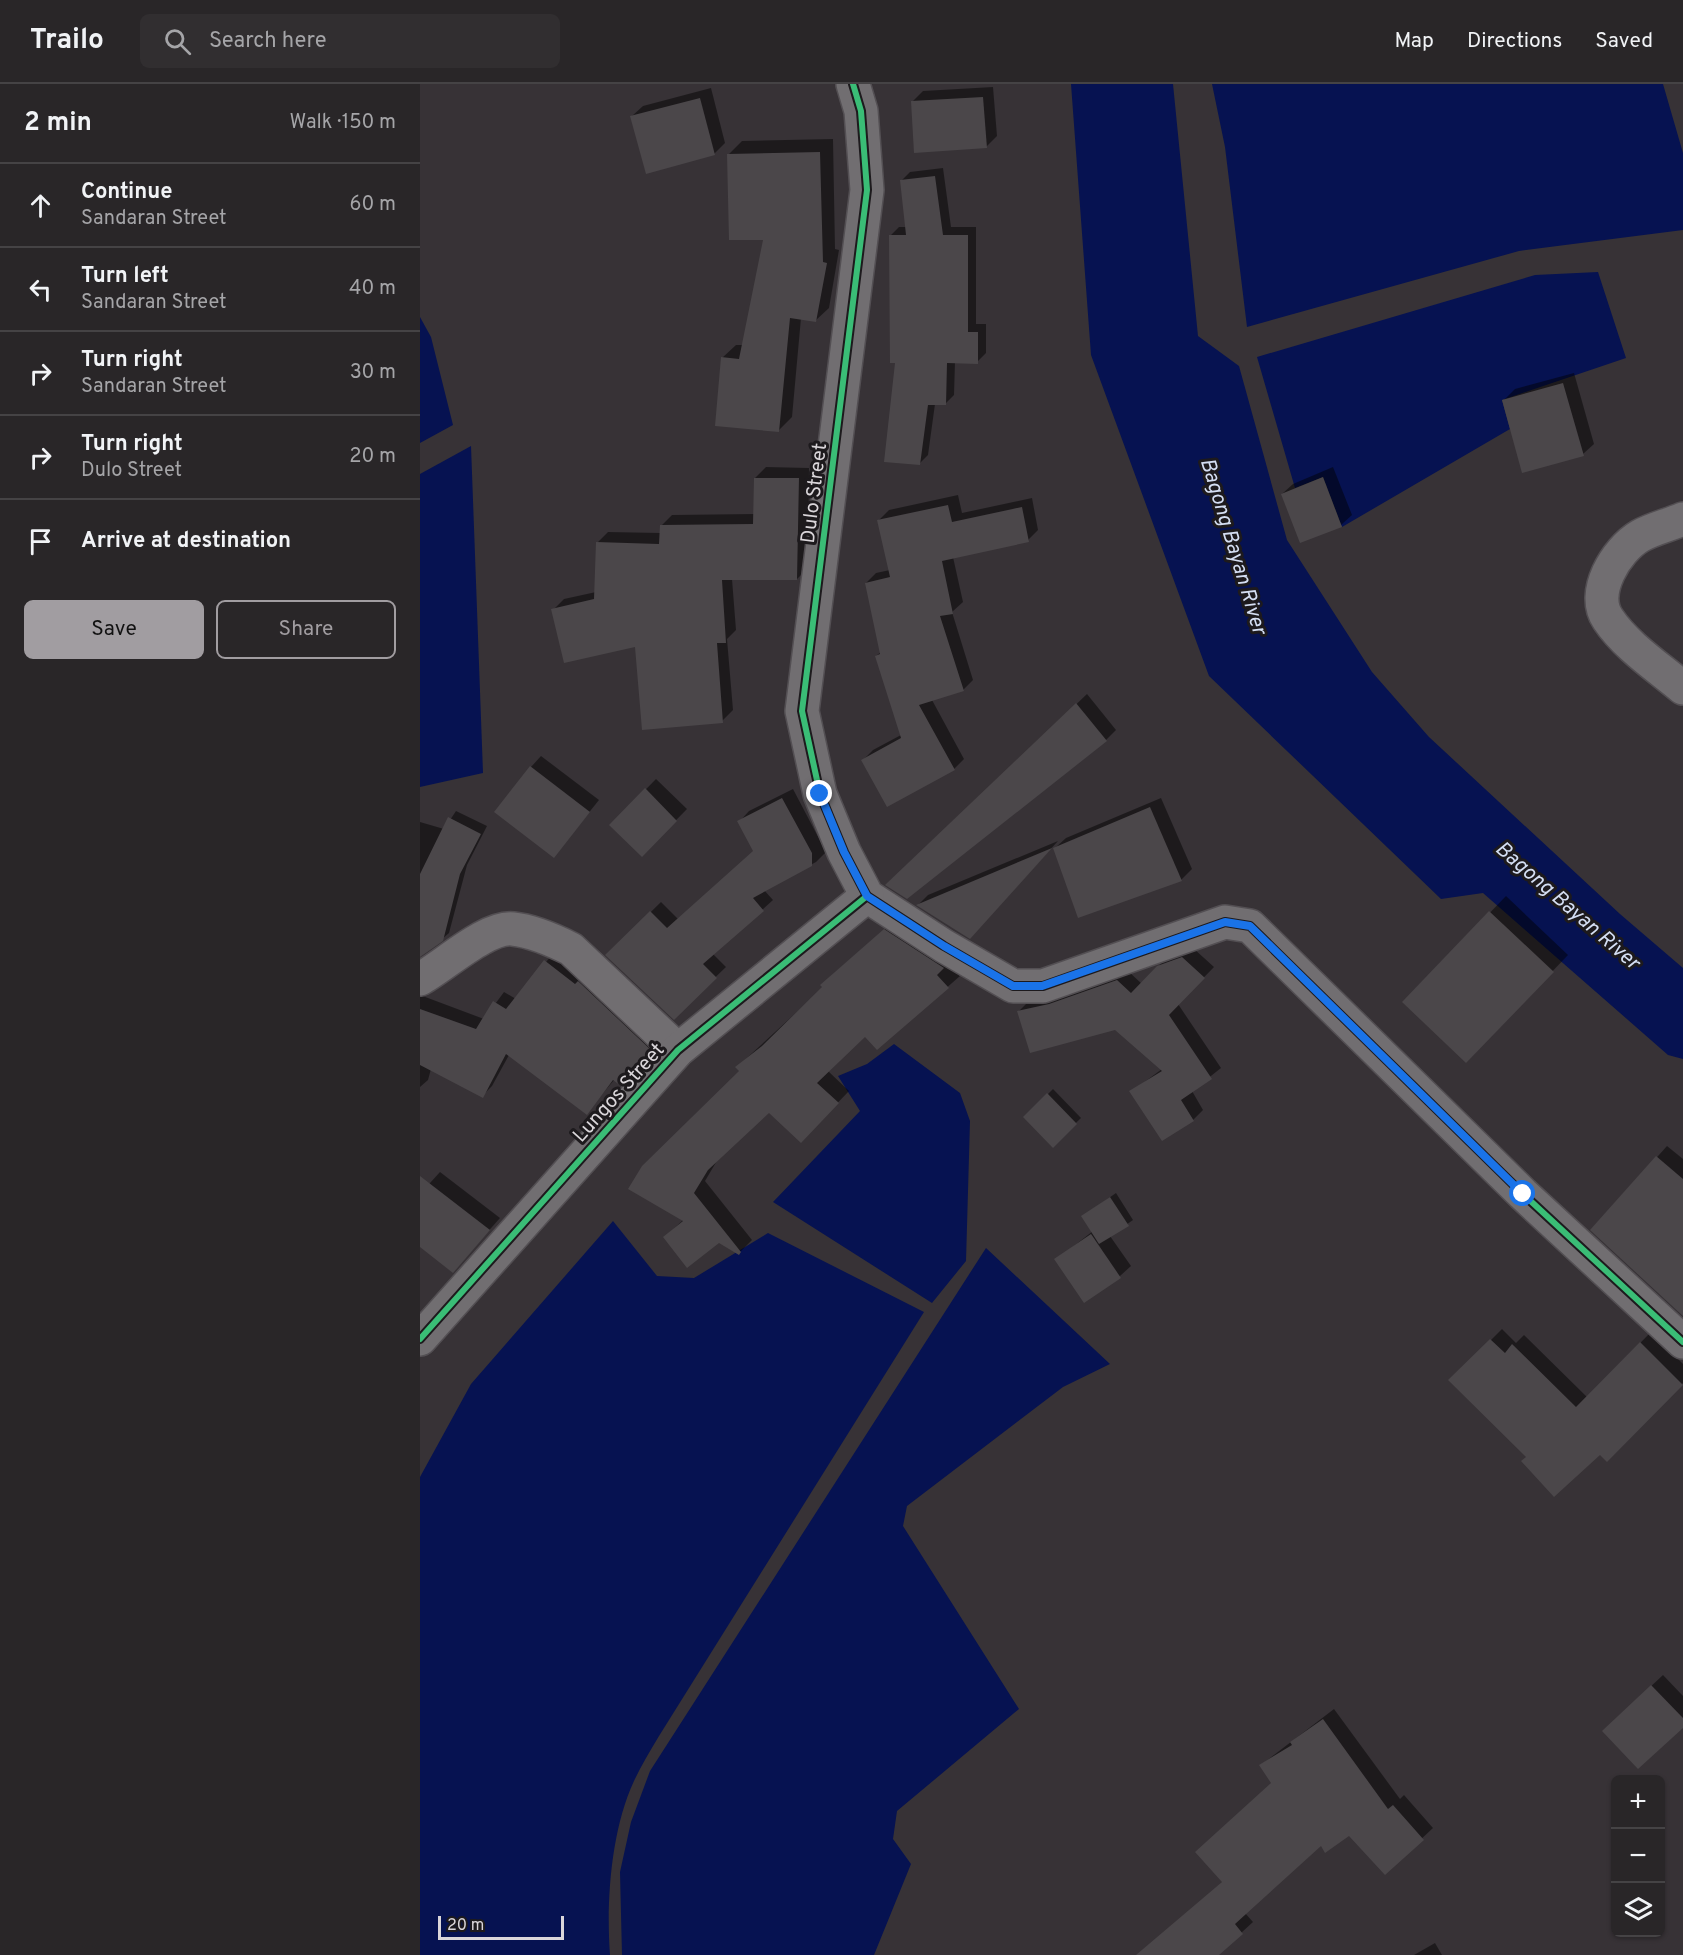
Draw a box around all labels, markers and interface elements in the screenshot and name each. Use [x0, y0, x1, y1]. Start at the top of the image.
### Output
search box [140, 14, 560, 68]
text: Trailo [30, 23, 104, 59]
icon: search [161, 25, 194, 58]
text: Search here [209, 28, 326, 55]
text: Map [1394, 28, 1434, 55]
text: Directions [1467, 28, 1562, 55]
text: Saved [1595, 28, 1653, 55]
text: 2 min [24, 107, 92, 140]
text: Walk · 150 m [290, 110, 396, 136]
text: Continue [81, 179, 172, 206]
icon: ahead [24, 189, 57, 222]
text: 60 m [350, 192, 396, 218]
text: Sandaran Street [81, 206, 227, 232]
text: Turn left [81, 263, 169, 290]
icon: left [24, 273, 57, 306]
text: 40 m [349, 276, 396, 302]
text: Sandaran Street [81, 290, 227, 316]
text: Turn right [81, 347, 183, 374]
icon: right [24, 357, 57, 390]
text: 30 m [350, 360, 396, 386]
text: Sandaran Street [81, 374, 227, 400]
text: Turn right [81, 431, 183, 458]
icon: right [24, 441, 57, 474]
street label: Dulo Street [796, 442, 834, 545]
text: 20 m [349, 444, 396, 470]
water label: Bagong Bayan River [1193, 455, 1273, 640]
text: Dulo Street [81, 458, 182, 484]
icon: arrive [24, 525, 57, 558]
text: Arrive at destination [81, 528, 291, 555]
button: Save [24, 600, 204, 659]
button: Share [216, 600, 396, 659]
route end [806, 780, 832, 806]
water label: Bagong Bayan River [1489, 836, 1647, 978]
street label: Lungos Street [568, 1038, 671, 1149]
route start [1509, 1180, 1535, 1206]
map controls [1611, 1775, 1665, 1937]
button: + [1611, 1775, 1665, 1829]
button: − [1611, 1829, 1665, 1883]
button: layers [1611, 1883, 1665, 1937]
scale bar [438, 1913, 564, 1940]
text: 20 m [447, 1916, 484, 1936]

